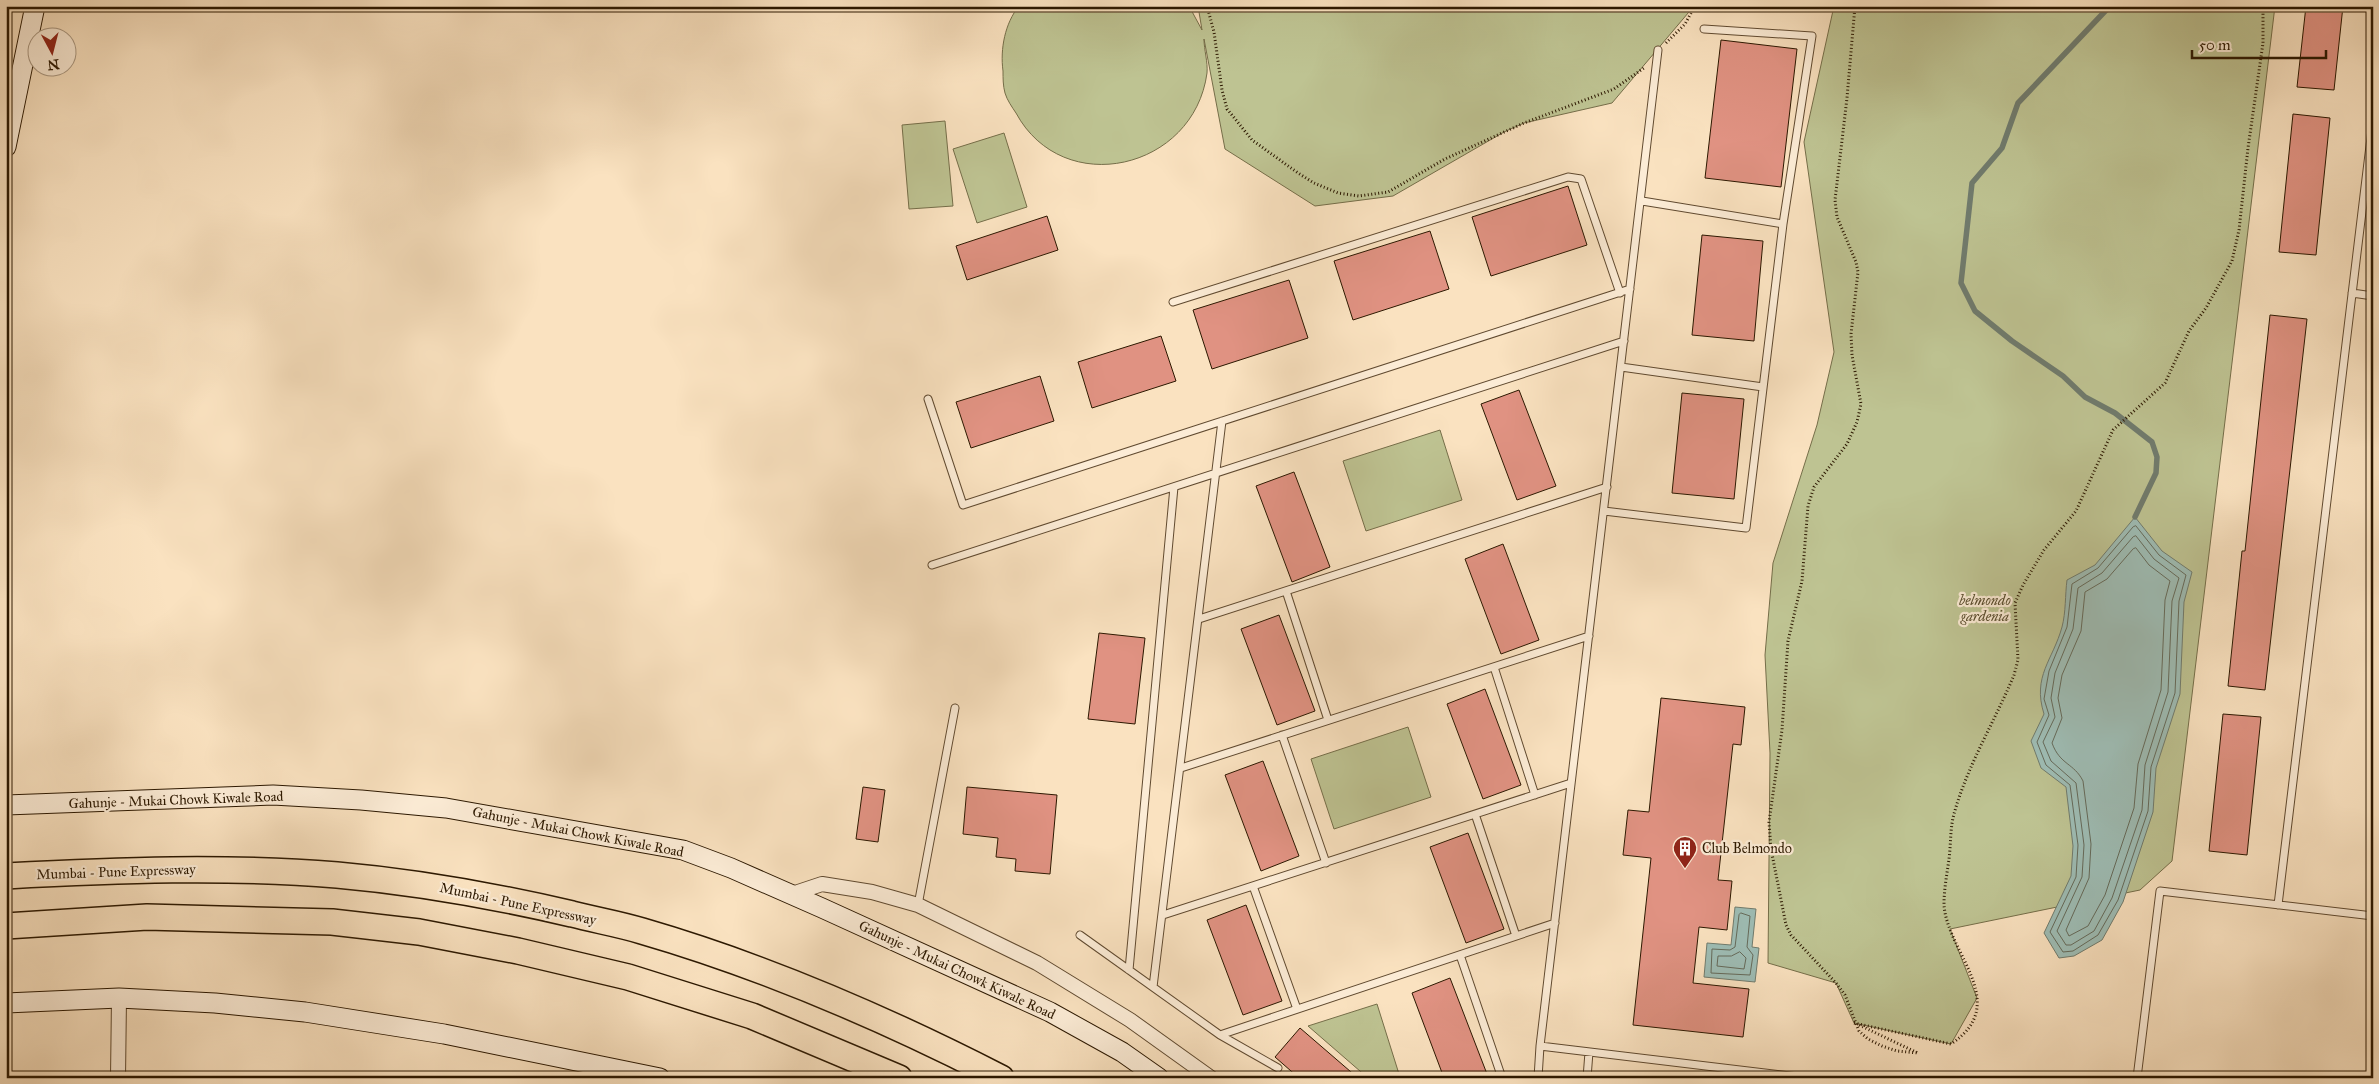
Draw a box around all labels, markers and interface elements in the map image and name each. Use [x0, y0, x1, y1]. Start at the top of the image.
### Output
north arrow [28, 28, 78, 78]
scale bar [2192, 28, 2325, 60]
text: 50 m [2199, 36, 2231, 54]
text: N [46, 55, 60, 74]
park label: belmondo gardenia [1958, 592, 2011, 625]
street label: Gahunje - Mukai Chowk Kiwale Road [68, 788, 284, 812]
street label: Gahunje - Mukai Chowk Kiwale Road [471, 803, 685, 861]
building icon: Club Belmondo [1672, 835, 1698, 869]
place label: Club Belmondo [1702, 840, 1792, 857]
street label: Mumbai - Pune Expressway [36, 861, 196, 883]
street label: Mumbai - Pune Expressway [438, 879, 598, 929]
street label: Gahunje - Mukai Chowk Kiwale Road [856, 917, 1058, 1023]

